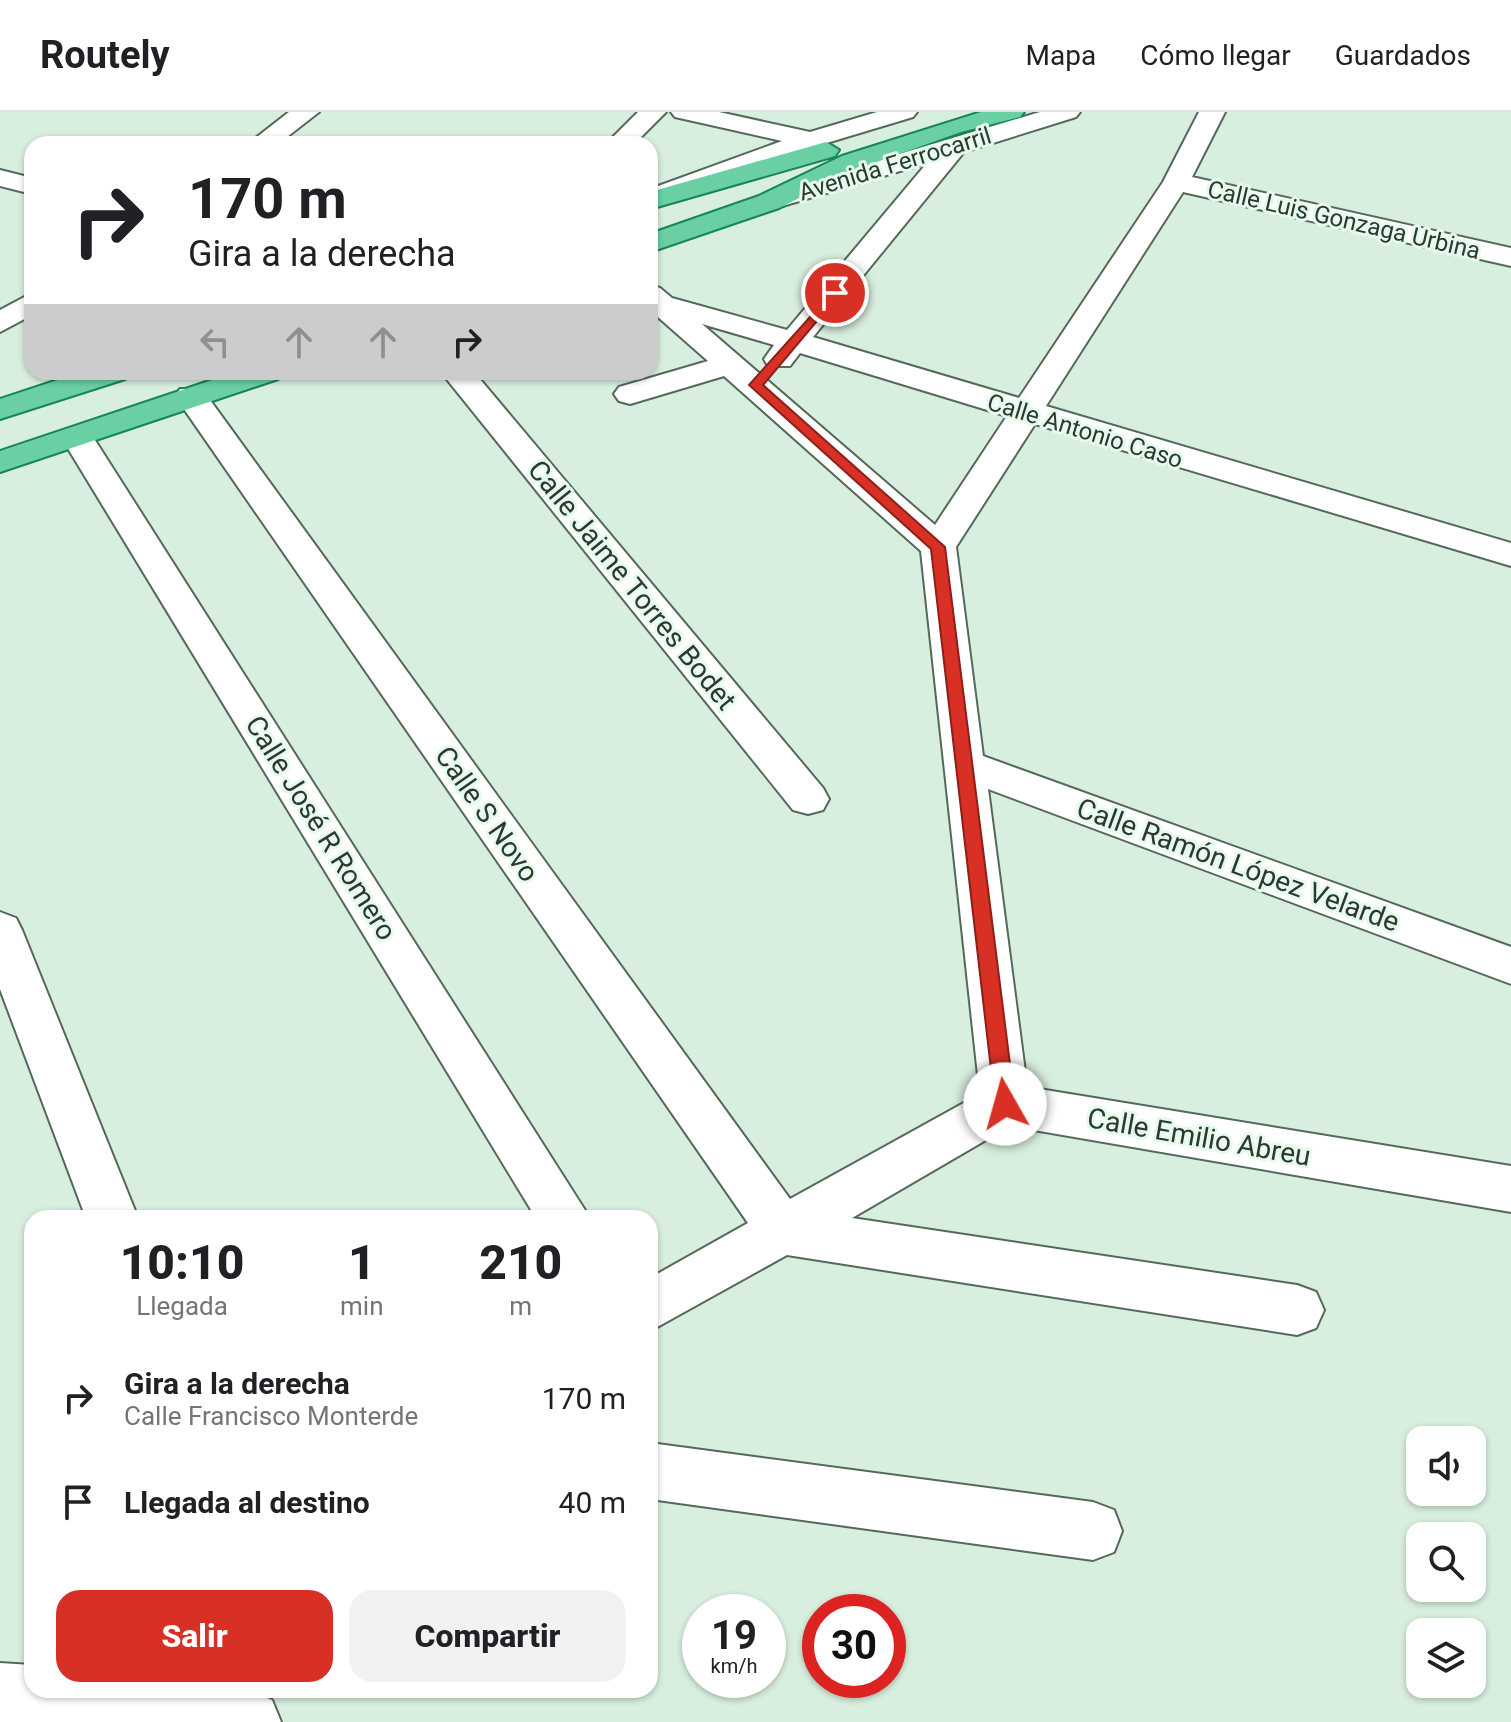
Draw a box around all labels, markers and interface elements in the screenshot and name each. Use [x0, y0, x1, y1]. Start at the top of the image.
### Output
text: Routely [40, 33, 170, 77]
text: Mapa [1026, 39, 1096, 72]
text: Cómo llegar [1140, 39, 1291, 72]
text: Guardados [1335, 39, 1471, 72]
street label: Avenida Ferrocarril [795, 121, 995, 207]
text: 170 m [188, 166, 347, 232]
icon: right [56, 168, 160, 272]
street label: Calle Luis Gonzaga Urbina [1205, 175, 1483, 265]
text: Gira a la derecha [188, 233, 456, 275]
pin [801, 259, 869, 327]
icon: arrive [813, 271, 857, 315]
icon: left [193, 320, 237, 364]
icon: ahead [277, 320, 321, 364]
icon: ahead [361, 320, 405, 364]
icon: right [445, 320, 489, 364]
street label: Calle Antonio Caso [984, 388, 1186, 474]
street label: Calle Jaime Torres Bodet [521, 454, 743, 716]
street label: Calle José R Romero [239, 710, 403, 946]
street label: Calle S Novo [428, 740, 546, 888]
street label: Calle Ramón López Velarde [1072, 791, 1404, 939]
position arrow [963, 1062, 1047, 1146]
street label: Calle Emilio Abreu [1085, 1101, 1313, 1173]
text: 10:10 [120, 1234, 244, 1291]
text: 1 [348, 1234, 376, 1291]
text: 210 [479, 1234, 562, 1291]
text: Llegada [136, 1291, 228, 1321]
text: min [340, 1291, 384, 1321]
text: m [509, 1291, 532, 1321]
text: Gira a la derecha [124, 1366, 350, 1401]
icon: right [56, 1376, 100, 1420]
text: 170 m [542, 1381, 626, 1416]
text: Calle Francisco Monterde [124, 1401, 418, 1431]
map controls [1406, 1426, 1486, 1698]
button: sound [1406, 1426, 1486, 1506]
icon: arrive [56, 1480, 100, 1524]
text: Llegada al destino [124, 1485, 370, 1520]
text: 40 m [559, 1485, 626, 1520]
button: search [1406, 1522, 1486, 1602]
button: Salir [56, 1590, 333, 1682]
button: Compartir [349, 1590, 626, 1682]
speed limit sign: 30 [802, 1594, 906, 1698]
text: 19 [711, 1612, 757, 1659]
button: layers [1406, 1618, 1486, 1698]
text: km/h [711, 1654, 757, 1678]

